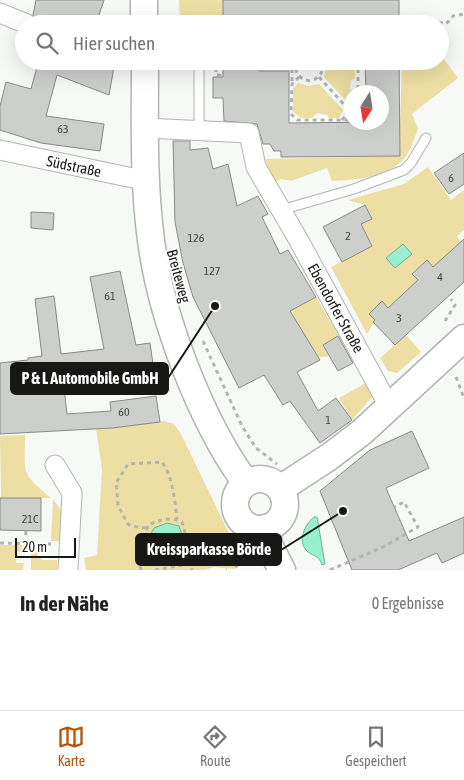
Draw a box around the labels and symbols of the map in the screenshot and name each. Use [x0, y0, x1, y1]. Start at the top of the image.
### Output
north arrow [344, 85, 389, 130]
house number: 63 [57, 122, 69, 136]
street label: Südstraße [45, 152, 103, 180]
house number: 6 [448, 171, 454, 185]
house number: 2 [345, 229, 351, 243]
house number: 126 [188, 231, 205, 245]
street label: Breiteweg [164, 247, 194, 305]
street label: Ebendorfer Straße [305, 261, 368, 356]
house number: 127 [204, 264, 221, 278]
house number: 4 [437, 270, 443, 284]
house number: 61 [104, 289, 116, 303]
house number: 3 [396, 311, 402, 325]
callout: P & L Automobile GmbH [11, 363, 168, 394]
text: P & L Automobile GmbH [21, 369, 159, 387]
house number: 60 [118, 405, 130, 419]
house number: 1 [325, 413, 331, 427]
house number: 21C [22, 512, 39, 526]
callout: Kreissparkasse Börde [136, 534, 281, 565]
scale bar [15, 535, 76, 558]
text: Kreissparkasse Börde [147, 540, 271, 558]

